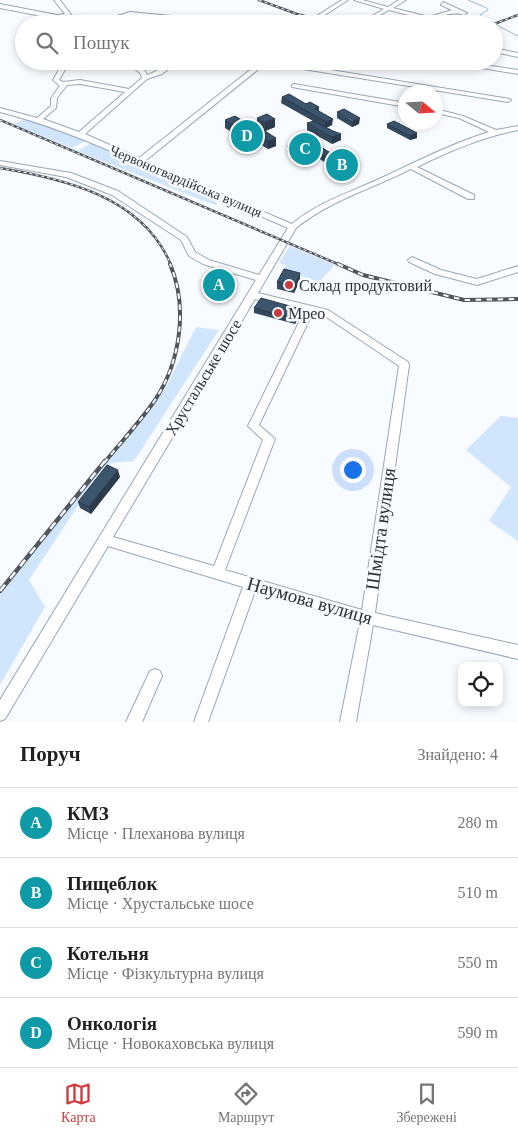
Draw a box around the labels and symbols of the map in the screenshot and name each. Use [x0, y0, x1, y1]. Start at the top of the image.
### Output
north arrow [398, 85, 443, 130]
pin: D [231, 117, 263, 155]
pin: C [289, 130, 321, 168]
street label: Червоногвардійська вулиця [107, 143, 265, 221]
pin: B [326, 146, 358, 184]
pin: A [203, 266, 235, 304]
place label: Склад продуктовий [299, 277, 432, 295]
marker: Склад продуктовий [283, 279, 295, 291]
place label: Мрео [288, 305, 325, 323]
marker: Мрео [272, 307, 284, 319]
street label: Хрустальське шосе [162, 316, 246, 439]
your location [340, 457, 366, 483]
street label: Шмідта вулиця [362, 466, 400, 592]
street label: Наумова вулиця [245, 573, 375, 628]

